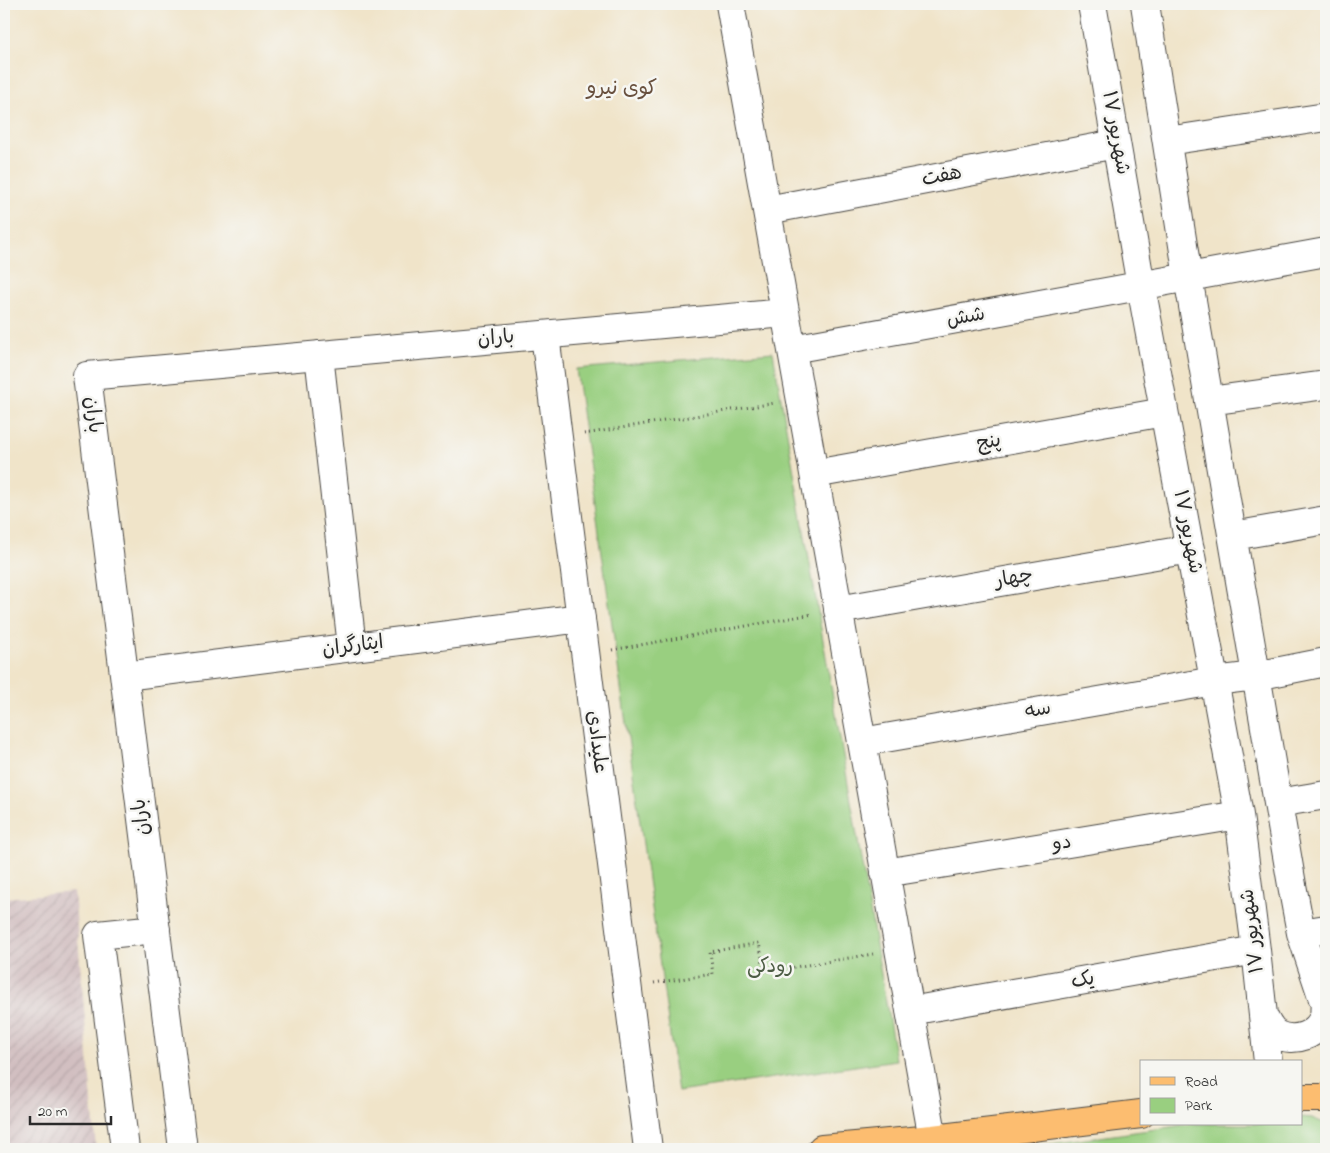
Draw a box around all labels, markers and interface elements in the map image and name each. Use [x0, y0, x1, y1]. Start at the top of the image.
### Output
district label: کوی نیرو [585, 74, 657, 104]
street label: ۱۷ شهریور [1093, 89, 1137, 177]
street label: هفت [919, 159, 965, 195]
street label: شش [945, 300, 987, 336]
street label: باران [476, 323, 516, 355]
street label: باران [75, 395, 109, 435]
street label: پنج [975, 427, 1003, 459]
street label: ۱۷ شهریور [1165, 488, 1209, 576]
street label: چهار [991, 561, 1035, 597]
street label: ایثارگران [321, 629, 385, 665]
street label: سه [1023, 694, 1053, 728]
street label: علیدادی [578, 709, 614, 775]
street label: باران [125, 797, 159, 837]
street label: دو [1048, 828, 1074, 860]
street label: ۱۷ شهریور [1233, 887, 1273, 975]
park label: رودکی [747, 953, 793, 982]
street label: یک [1069, 965, 1097, 997]
legend [1140, 1060, 1302, 1126]
text: Road [1185, 1071, 1218, 1093]
scale bar [30, 1093, 111, 1125]
text: Park [1185, 1095, 1213, 1117]
text: 20 m [38, 1101, 68, 1123]

